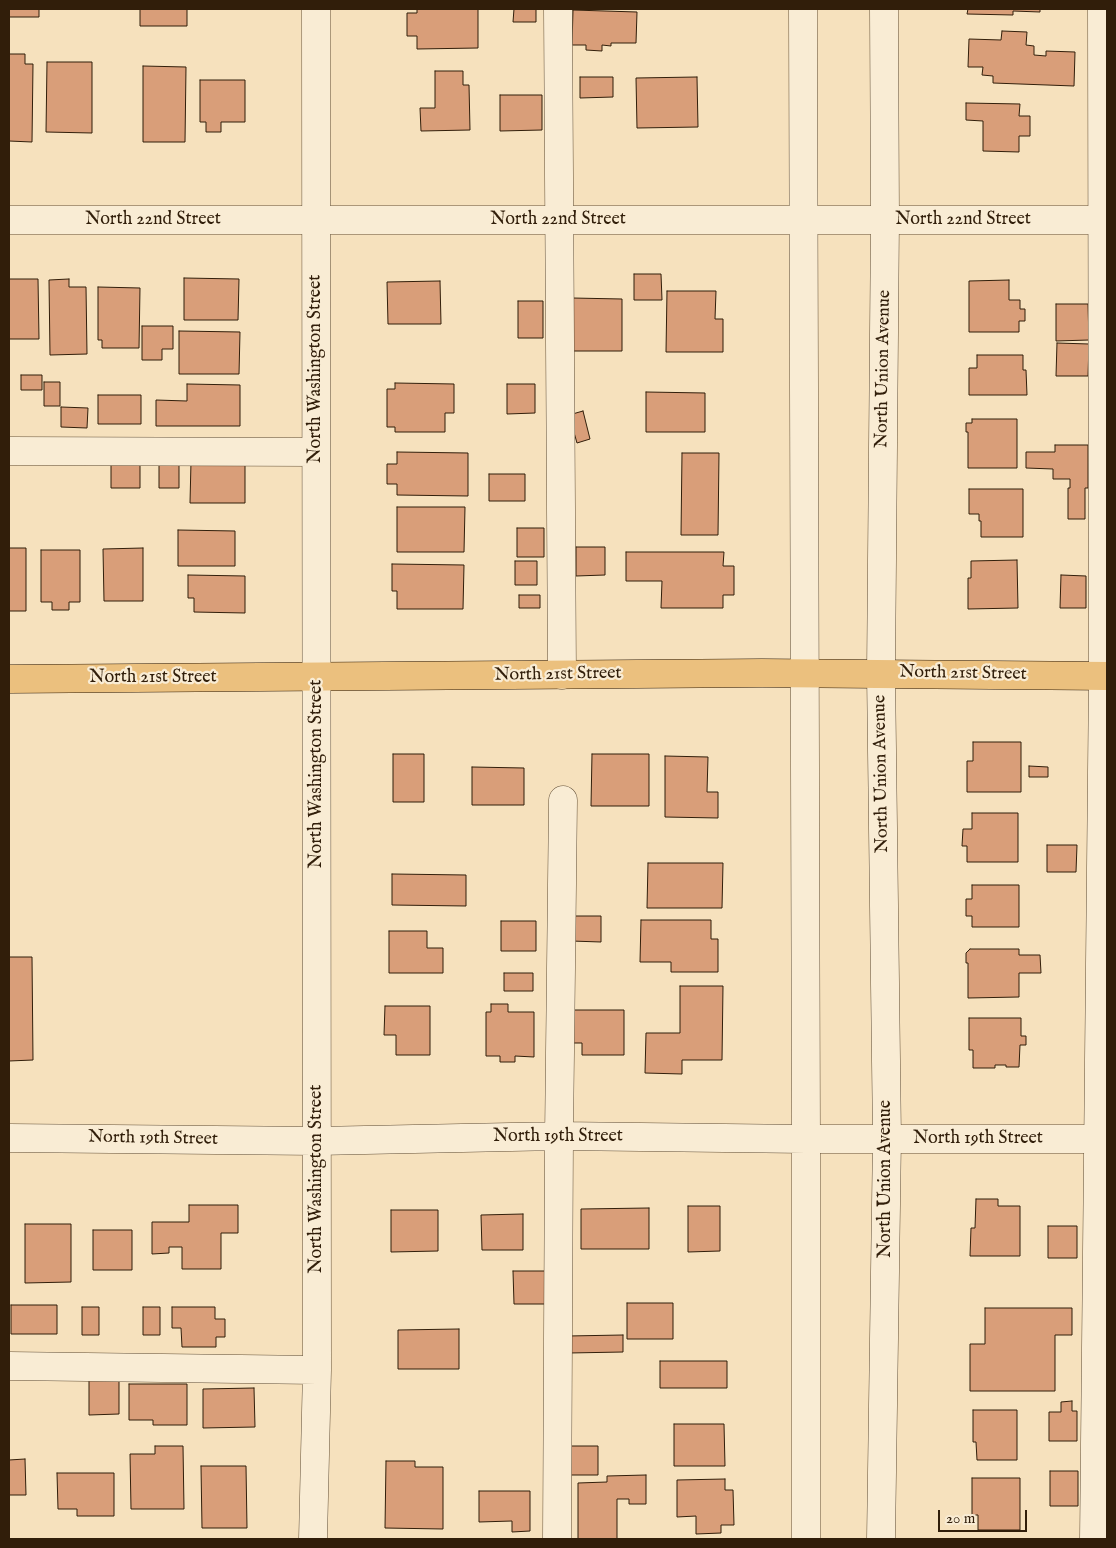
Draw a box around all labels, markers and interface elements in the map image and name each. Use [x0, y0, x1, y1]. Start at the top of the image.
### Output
street label: North 22nd Street [85, 209, 221, 231]
street label: North 22nd Street [490, 209, 626, 231]
street label: North 22nd Street [895, 209, 1031, 231]
street label: North Washington Street [305, 275, 327, 463]
street label: North Union Avenue [872, 290, 896, 448]
street label: North 21st Street [899, 662, 1027, 686]
street label: North 21st Street [494, 663, 622, 687]
street label: North 21st Street [89, 667, 217, 689]
street label: North Washington Street [306, 680, 328, 868]
street label: North Union Avenue [870, 695, 894, 853]
street label: North Washington Street [306, 1085, 328, 1273]
street label: North Union Avenue [875, 1100, 897, 1258]
street label: North 19th Street [493, 1126, 623, 1148]
street label: North 19th Street [88, 1127, 218, 1151]
street label: North 19th Street [913, 1128, 1043, 1150]
scale bar [941, 1500, 1030, 1532]
text: 20 m [946, 1509, 975, 1528]

